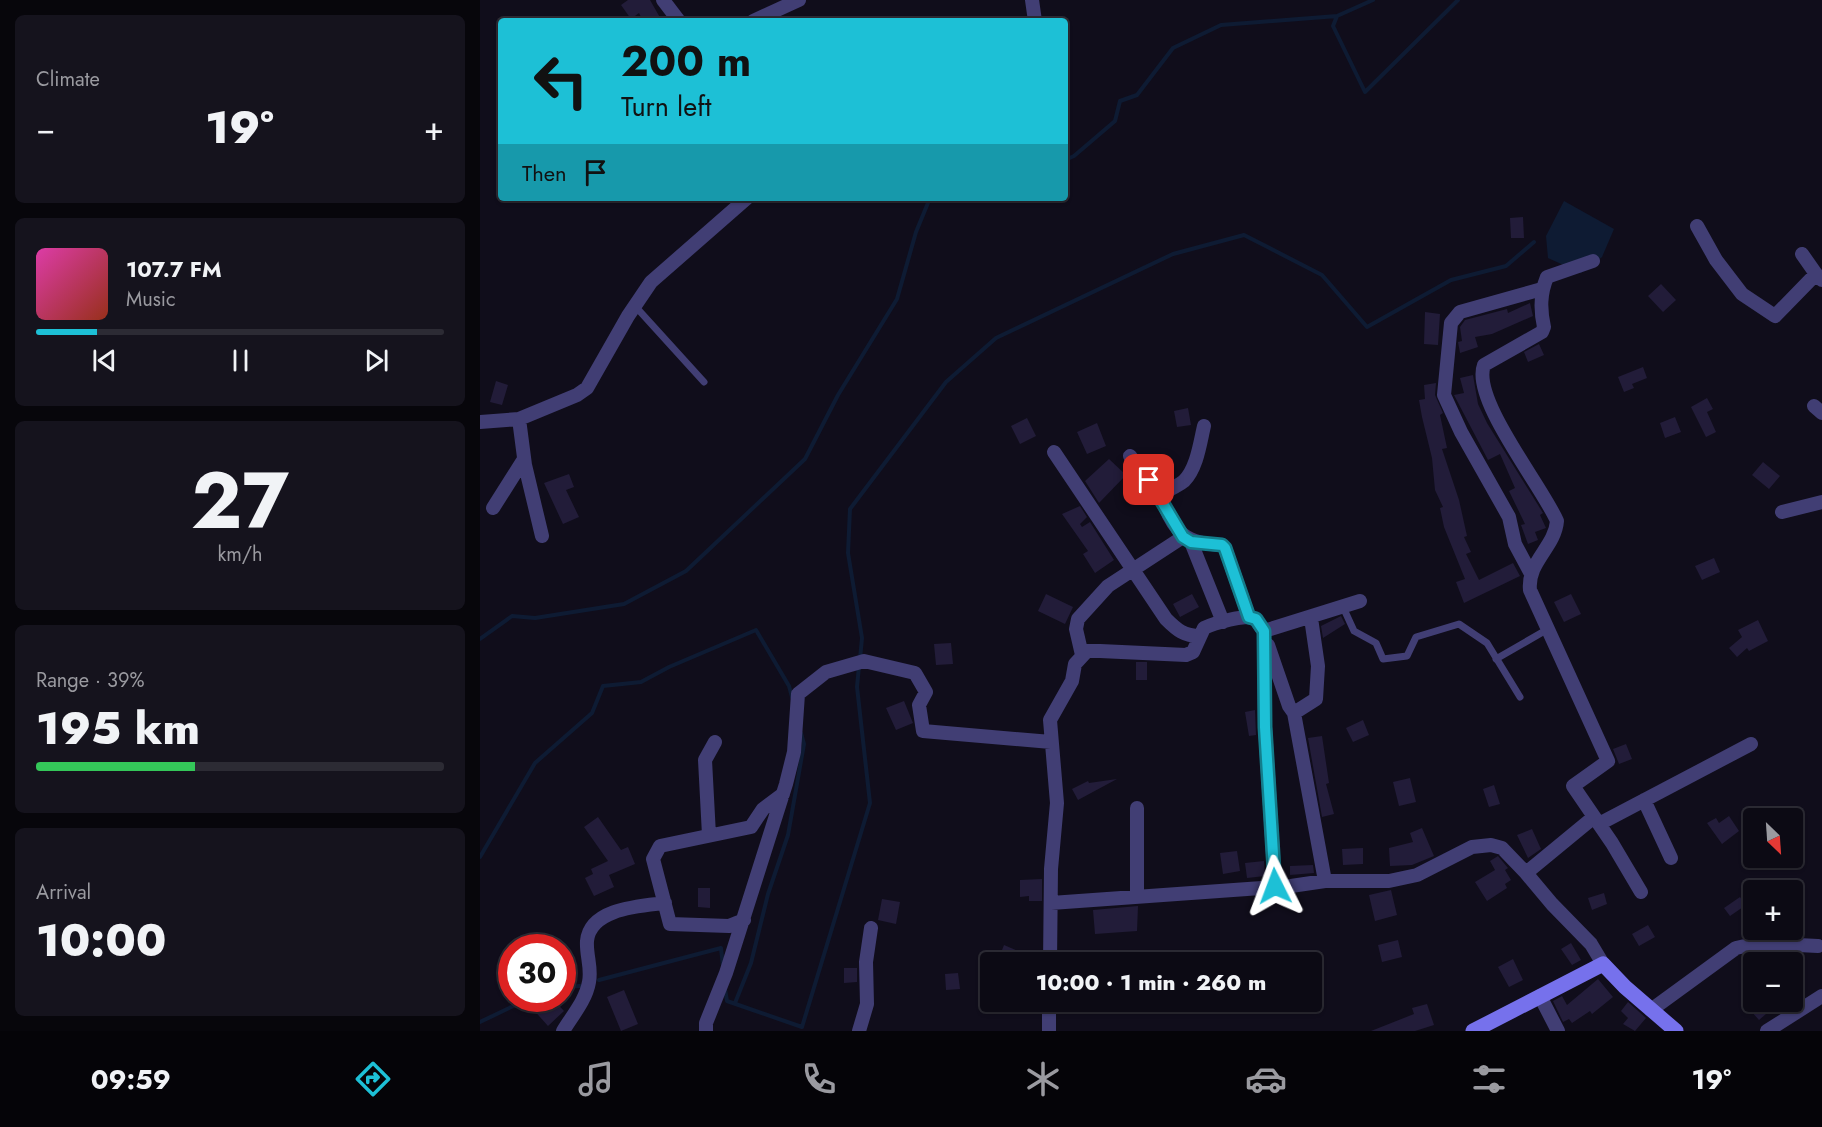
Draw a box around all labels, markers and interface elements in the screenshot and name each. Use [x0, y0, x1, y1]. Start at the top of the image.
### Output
text: 200 m [621, 31, 751, 92]
icon: left [522, 42, 600, 120]
text: Climate [36, 65, 100, 94]
text: Turn left [621, 87, 711, 126]
text: 19° [205, 95, 274, 160]
text: − [36, 105, 55, 152]
text: + [424, 105, 444, 152]
icon: arrive [579, 156, 612, 189]
text: Then [522, 157, 567, 189]
text: 107.7 FM [126, 253, 222, 285]
text: Music [126, 285, 176, 314]
icon: previous [88, 344, 121, 377]
icon: pause [224, 344, 257, 377]
icon: next [360, 344, 393, 377]
text: 27 [191, 445, 289, 557]
pin [1123, 454, 1174, 505]
icon: arrive [1132, 463, 1165, 496]
text: km/h [217, 540, 263, 569]
text: Range · 39% [36, 666, 144, 695]
text: 195 km [36, 696, 200, 761]
north arrow [1743, 808, 1803, 868]
map controls [1743, 808, 1803, 1012]
position arrow [1243, 854, 1307, 918]
text: Arrival [36, 878, 91, 907]
button: + [1743, 880, 1803, 940]
text: 10:00 [36, 908, 166, 973]
speed limit sign: 30 [498, 934, 576, 1012]
button: − [1743, 952, 1803, 1012]
text: 10:00 · 1 min · 260 m [1036, 966, 1266, 998]
icon: directions [352, 1058, 394, 1100]
icon: music [575, 1058, 617, 1100]
icon: phone [798, 1058, 840, 1100]
icon: climate [1022, 1058, 1064, 1100]
icon: car [1245, 1058, 1287, 1100]
icon: filters [1468, 1058, 1510, 1100]
text: 09:59 [91, 1060, 171, 1099]
text: 19° [1691, 1060, 1731, 1099]

